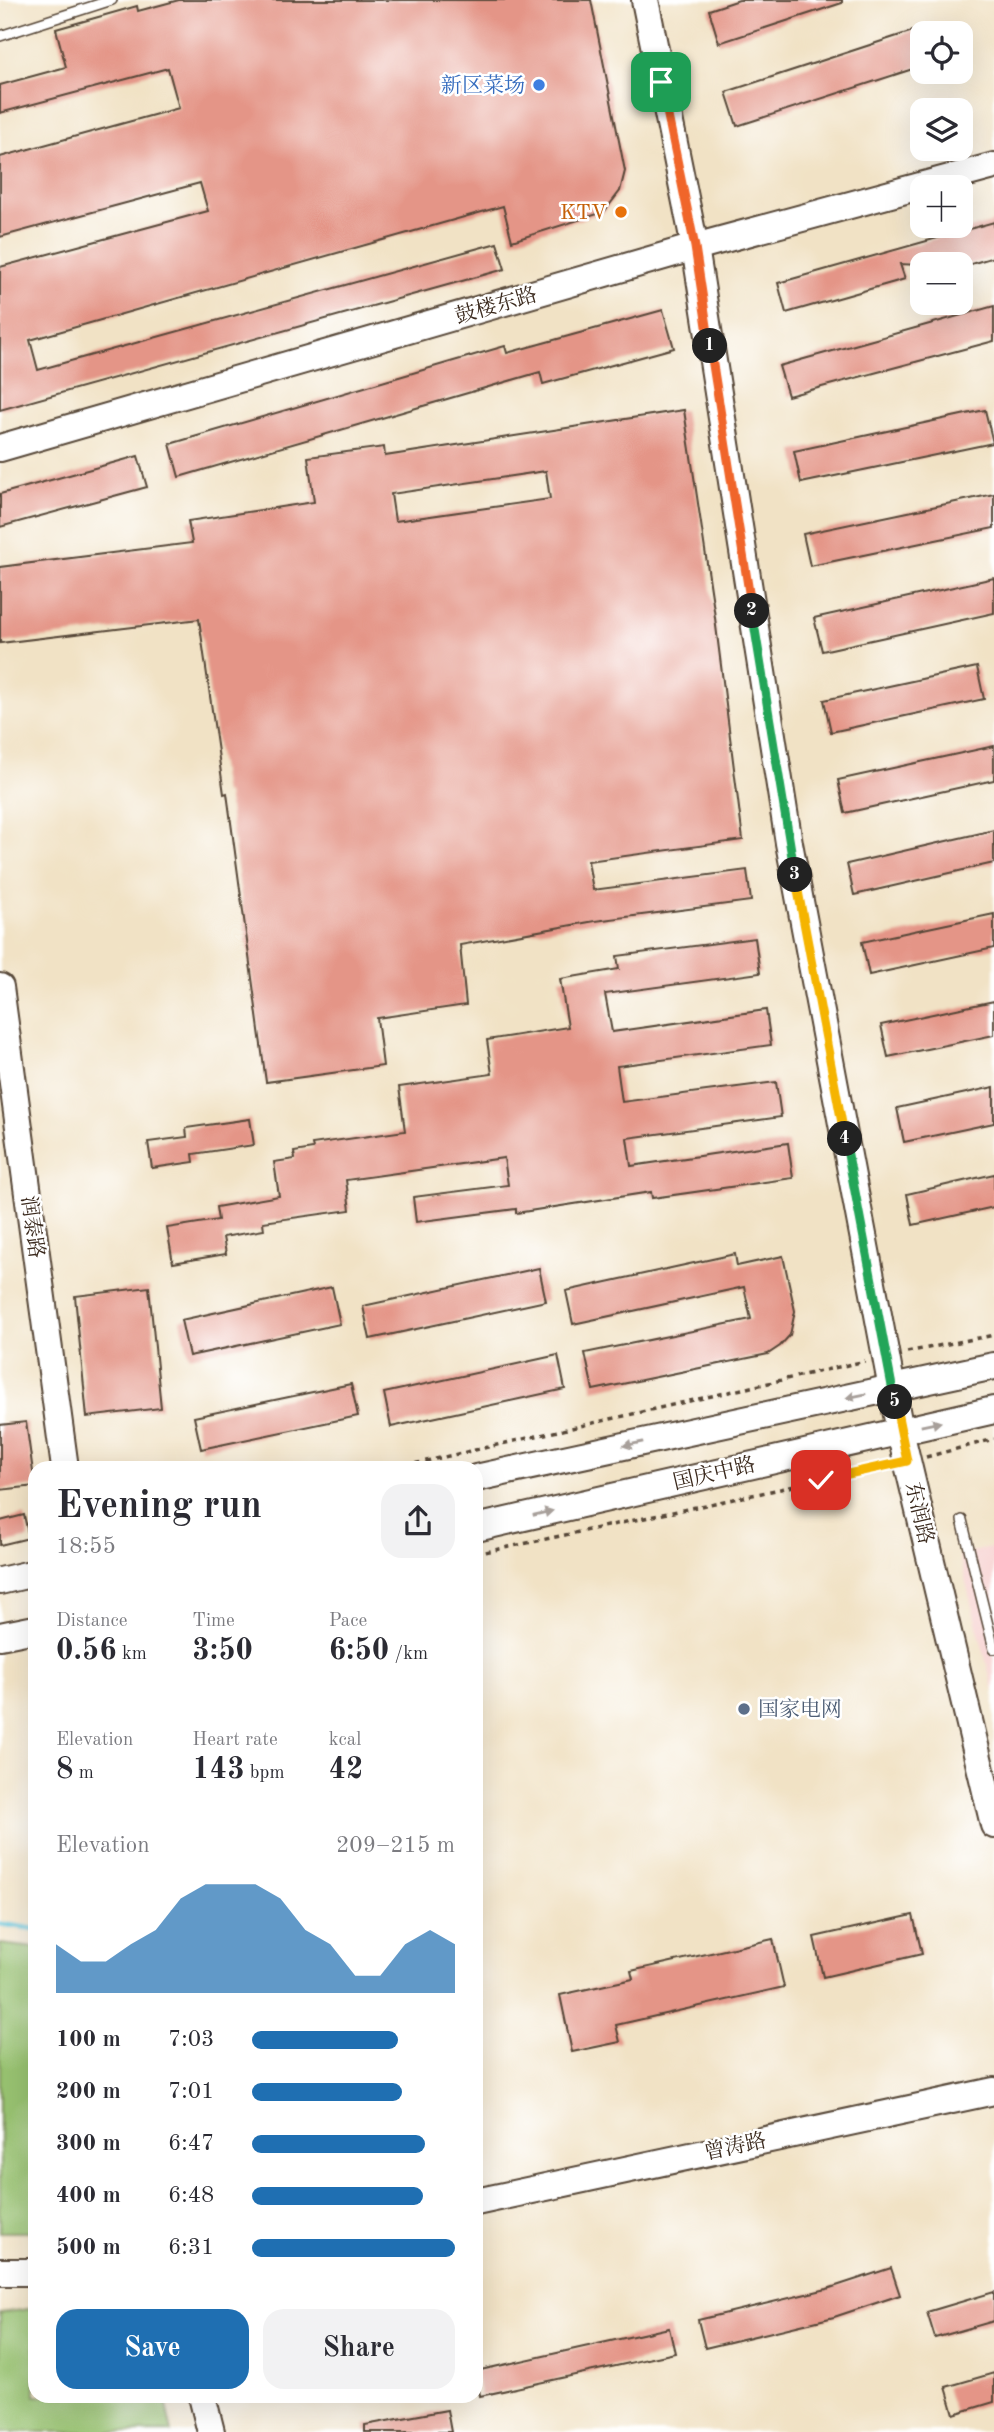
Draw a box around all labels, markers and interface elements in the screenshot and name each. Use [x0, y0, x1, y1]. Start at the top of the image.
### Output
map controls [910, 21, 973, 315]
button: locate [910, 21, 973, 84]
pin [631, 52, 691, 112]
icon: arrive [642, 63, 680, 101]
place label: 新区菜场 [441, 74, 525, 97]
marker: 新区菜场 [531, 77, 547, 93]
button: layers [910, 98, 973, 161]
button: + [910, 175, 973, 238]
place label: KTV [560, 203, 607, 224]
marker: KTV [613, 204, 629, 220]
button: − [910, 252, 973, 315]
street label: 鼓楼东路 [453, 283, 540, 328]
pin: 1 [692, 328, 728, 364]
text: 1 [704, 336, 715, 355]
pin: 2 [734, 594, 770, 628]
text: 2 [746, 601, 757, 620]
pin: 3 [778, 858, 812, 892]
text: 3 [789, 865, 800, 884]
pin: 4 [828, 1122, 862, 1156]
text: 4 [839, 1129, 850, 1148]
street label: 润泰路 [17, 1194, 48, 1260]
pin: 5 [878, 1384, 912, 1420]
one-way arrow [845, 1391, 867, 1402]
text: 5 [889, 1392, 900, 1411]
one-way arrow [920, 1418, 942, 1429]
one-way arrow [622, 1439, 644, 1450]
pin [791, 1450, 851, 1510]
street label: 国庆中路 [671, 1453, 758, 1494]
icon: check [802, 1461, 840, 1499]
street label: 东润路 [901, 1480, 938, 1546]
button: share [381, 1484, 455, 1558]
text: Evening run [56, 1488, 262, 1526]
one-way arrow [532, 1507, 554, 1518]
text: 18:55 [56, 1535, 116, 1558]
text: Distance [56, 1612, 128, 1631]
text: Time [192, 1612, 235, 1631]
text: Pace [329, 1612, 367, 1631]
text: 0.56 [56, 1636, 117, 1666]
text: 3:50 [192, 1636, 253, 1666]
text: 6:50 [329, 1636, 389, 1666]
text: km [117, 1645, 147, 1664]
text: /km [389, 1645, 428, 1664]
place label: 国家电网 [758, 1698, 842, 1721]
marker: 国家电网 [736, 1701, 752, 1717]
text: Elevation [56, 1731, 133, 1750]
text: Heart rate [192, 1731, 278, 1750]
text: kcal [329, 1731, 361, 1750]
text: 8 [56, 1755, 73, 1785]
text: 143 [192, 1755, 245, 1785]
text: 42 [329, 1755, 363, 1785]
text: m [73, 1764, 94, 1783]
text: bpm [245, 1764, 285, 1783]
text: Elevation [56, 1834, 150, 1857]
text: 209–215 m [336, 1834, 455, 1857]
text: 100 m [56, 2028, 121, 2051]
text: 7:03 [168, 2028, 214, 2051]
text: 200 m [56, 2080, 121, 2103]
text: 7:01 [168, 2080, 214, 2103]
street label: 曾涛路 [702, 2129, 768, 2164]
text: 300 m [56, 2132, 121, 2155]
text: 6:47 [168, 2132, 214, 2155]
text: 400 m [56, 2184, 121, 2207]
text: 6:48 [168, 2184, 214, 2207]
text: 500 m [56, 2236, 121, 2259]
text: 6:31 [168, 2236, 214, 2259]
button: Save [56, 2309, 249, 2389]
button: Share [263, 2309, 455, 2389]

